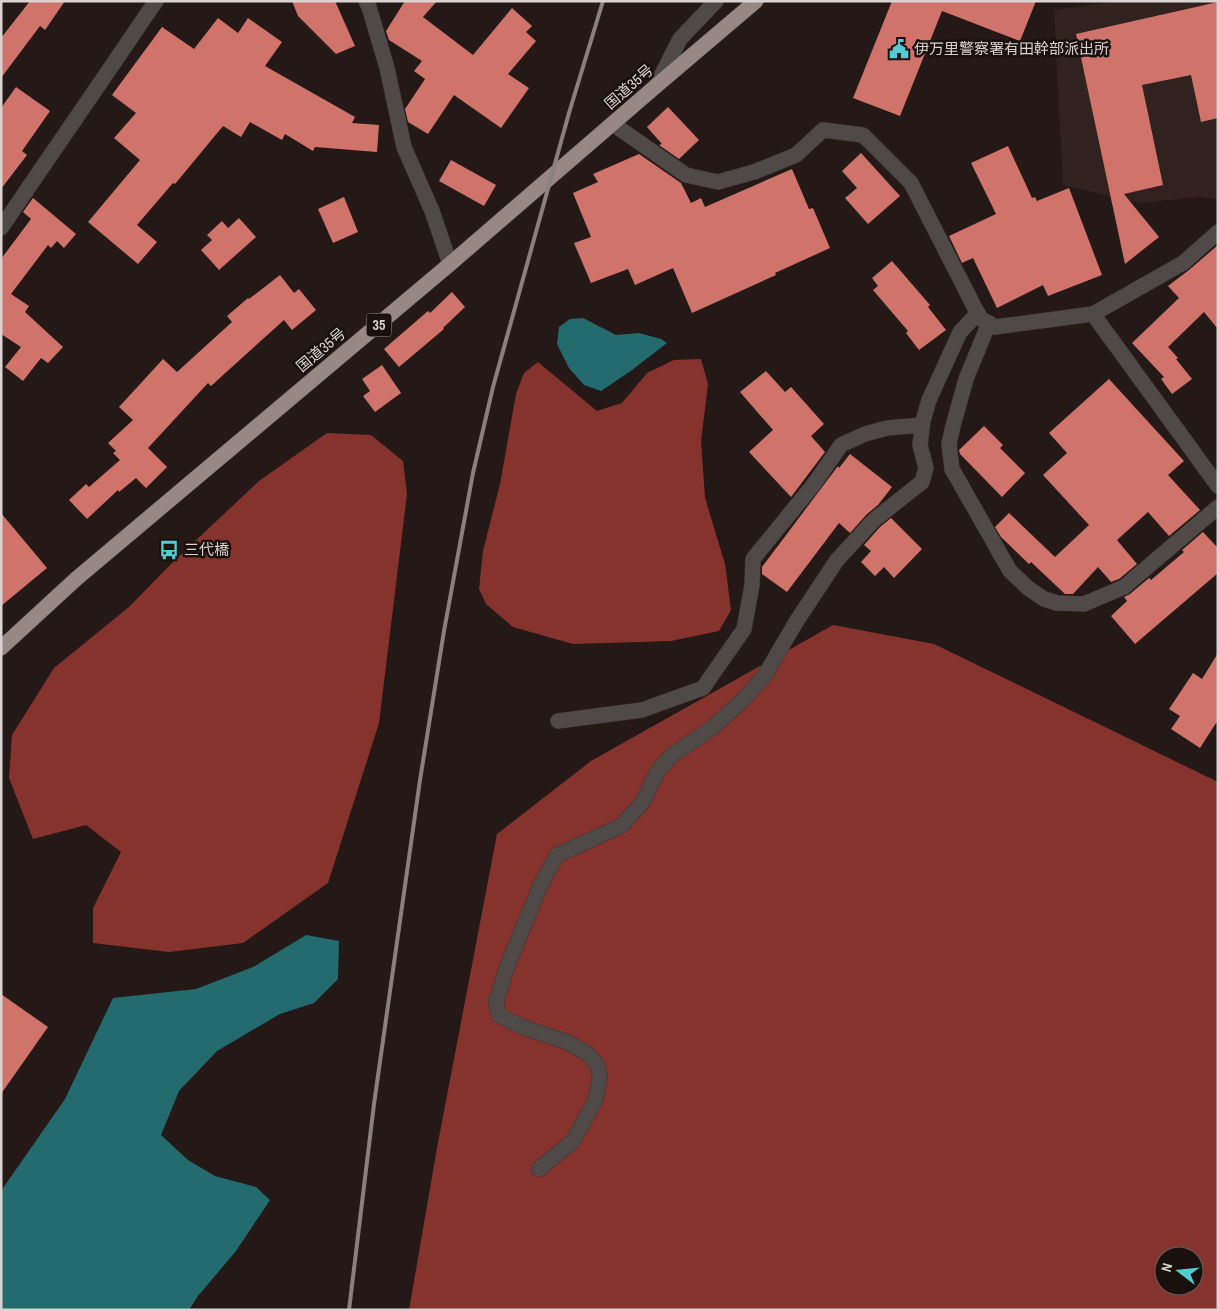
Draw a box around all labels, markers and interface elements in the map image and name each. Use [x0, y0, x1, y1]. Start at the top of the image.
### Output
public building icon: 伊万里警察署有田幹部派出所 [888, 38, 910, 60]
place label: 伊万里警察署有田幹部派出所 [914, 38, 1109, 59]
street label: 国道35号 [600, 59, 658, 114]
road number: 35 [366, 314, 392, 336]
street label: 国道35号 [291, 323, 350, 377]
bus stop icon: 三代橋 [158, 539, 180, 561]
place label: 三代橋 [184, 539, 229, 560]
north arrow [1154, 1246, 1204, 1296]
text: N [1157, 1261, 1176, 1274]

